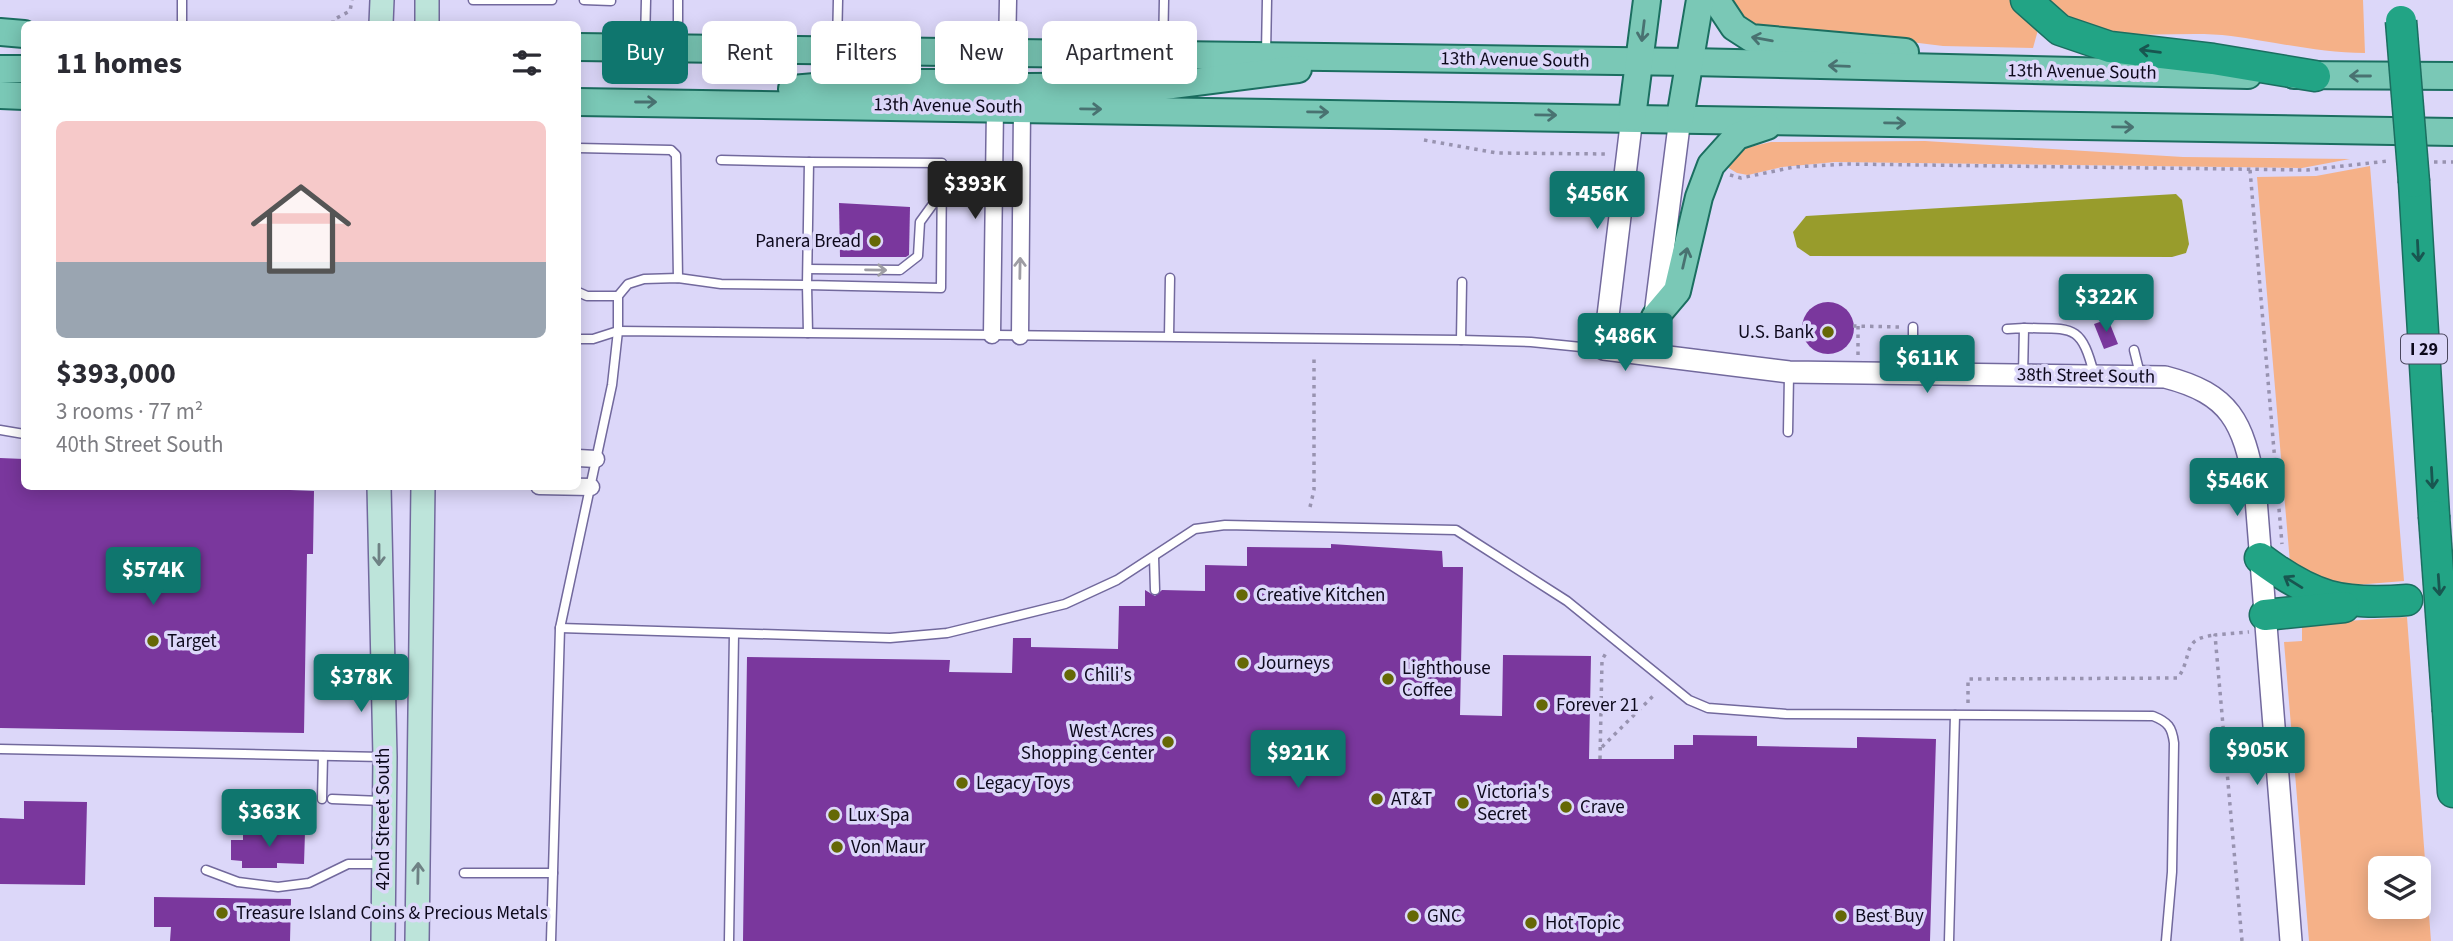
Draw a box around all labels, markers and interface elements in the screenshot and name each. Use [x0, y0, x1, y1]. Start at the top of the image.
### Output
one-way arrow [1637, 19, 1650, 42]
chip: Buy [602, 21, 688, 84]
chip: Rent [702, 21, 797, 84]
chip: Filters [811, 21, 921, 84]
chip: New [935, 21, 1028, 84]
chip: Apartment [1042, 21, 1197, 84]
one-way arrow [1751, 32, 1774, 45]
text: 11 homes [56, 42, 182, 85]
icon: filters [508, 44, 546, 82]
street label: 13th Avenue South [1440, 45, 1590, 75]
one-way arrow [2140, 45, 2162, 58]
street label: 13th Avenue South [2007, 57, 2157, 87]
one-way arrow [1828, 60, 1851, 73]
one-way arrow [2349, 69, 2372, 83]
street label: 13th Avenue South [873, 91, 1023, 121]
one-way arrow [634, 95, 657, 109]
one-way arrow [1079, 102, 1102, 115]
one-way arrow [1306, 105, 1329, 119]
one-way arrow [1534, 109, 1557, 122]
one-way arrow [1883, 116, 1906, 129]
one-way arrow [2111, 121, 2134, 134]
pin: $393K [926, 162, 1024, 221]
icon: home [238, 166, 364, 292]
text: $393K [944, 167, 1006, 200]
pin: $456K [1548, 172, 1646, 231]
text: $456K [1566, 177, 1628, 210]
place label: Panera Bread [755, 228, 861, 255]
marker: Panera Bread [867, 233, 883, 249]
one-way arrow [2412, 239, 2425, 261]
one-way arrow [1679, 247, 1692, 270]
one-way arrow [1014, 256, 1027, 279]
one-way arrow [864, 263, 887, 276]
pin: $322K [2057, 274, 2155, 334]
text: $322K [2075, 280, 2137, 313]
pin: $486K [1576, 314, 1674, 373]
text: $486K [1594, 319, 1656, 352]
place label: U.S. Bank [1738, 319, 1815, 346]
marker: U.S. Bank [1820, 324, 1836, 340]
road number: I 29 [2401, 334, 2447, 363]
pin: $611K [1878, 336, 1976, 395]
text: $611K [1896, 341, 1958, 374]
text: $393,000 [56, 352, 176, 395]
street label: 38th Street South [2017, 361, 2155, 391]
text: 3 rooms · 77 m² [56, 395, 203, 428]
text: 40th Street South [56, 428, 224, 461]
pin: $546K [2188, 458, 2286, 518]
text: $546K [2206, 464, 2268, 497]
one-way arrow [2426, 466, 2439, 488]
one-way arrow [372, 543, 386, 566]
pin: $574K [104, 548, 202, 607]
text: $574K [122, 553, 184, 586]
one-way arrow [2433, 573, 2446, 595]
one-way arrow [2284, 575, 2304, 589]
place label: Creative Kitchen [1256, 582, 1386, 609]
marker: Creative Kitchen [1234, 587, 1250, 603]
place label: Target [167, 628, 217, 655]
marker: Target [145, 633, 161, 649]
place label: Journeys [1257, 650, 1330, 677]
pin: $378K [312, 654, 410, 714]
marker: Journeys [1235, 655, 1251, 671]
place label: Lighthouse Coffee [1402, 655, 1491, 704]
text: $378K [330, 660, 392, 693]
place label: Chili's [1084, 662, 1132, 689]
marker: Chili's [1062, 667, 1078, 683]
marker: Lighthouse Coffee [1380, 671, 1396, 687]
place label: Forever 21 [1556, 692, 1639, 719]
marker: Forever 21 [1534, 697, 1550, 713]
place label: West Acres Shopping Center [1021, 718, 1154, 767]
pin: $905K [2208, 728, 2306, 787]
pin: $921K [1249, 730, 1347, 790]
text: $905K [2226, 733, 2288, 766]
marker: West Acres Shopping Center [1160, 734, 1176, 750]
text: $921K [1267, 736, 1329, 769]
street label: 42nd Street South [370, 748, 397, 890]
place label: Legacy Toys [976, 770, 1071, 797]
marker: Legacy Toys [954, 775, 970, 791]
place label: Victoria's Secret [1477, 779, 1550, 828]
place label: AT&T [1391, 786, 1432, 813]
pin: $363K [220, 790, 318, 849]
marker: AT&T [1369, 791, 1385, 807]
place label: Crave [1580, 794, 1625, 821]
text: $363K [238, 795, 300, 828]
marker: Victoria's Secret [1455, 795, 1471, 811]
marker: Crave [1558, 799, 1574, 815]
place label: Lux Spa [848, 802, 910, 829]
marker: Lux Spa [826, 807, 842, 823]
place label: Von Maur [851, 834, 926, 861]
marker: Von Maur [829, 839, 845, 855]
map controls [2368, 856, 2431, 919]
button: layers [2368, 856, 2431, 919]
one-way arrow [411, 862, 425, 885]
place label: Treasure Island Coins & Precious Metals [236, 900, 548, 927]
place label: GNC [1427, 903, 1462, 930]
place label: Best Buy [1855, 903, 1924, 930]
marker: Treasure Island Coins & Precious Metals [214, 905, 230, 921]
marker: GNC [1405, 908, 1421, 924]
marker: Best Buy [1833, 908, 1849, 924]
place label: Hot Topic [1545, 910, 1621, 937]
marker: Hot Topic [1523, 915, 1539, 931]

